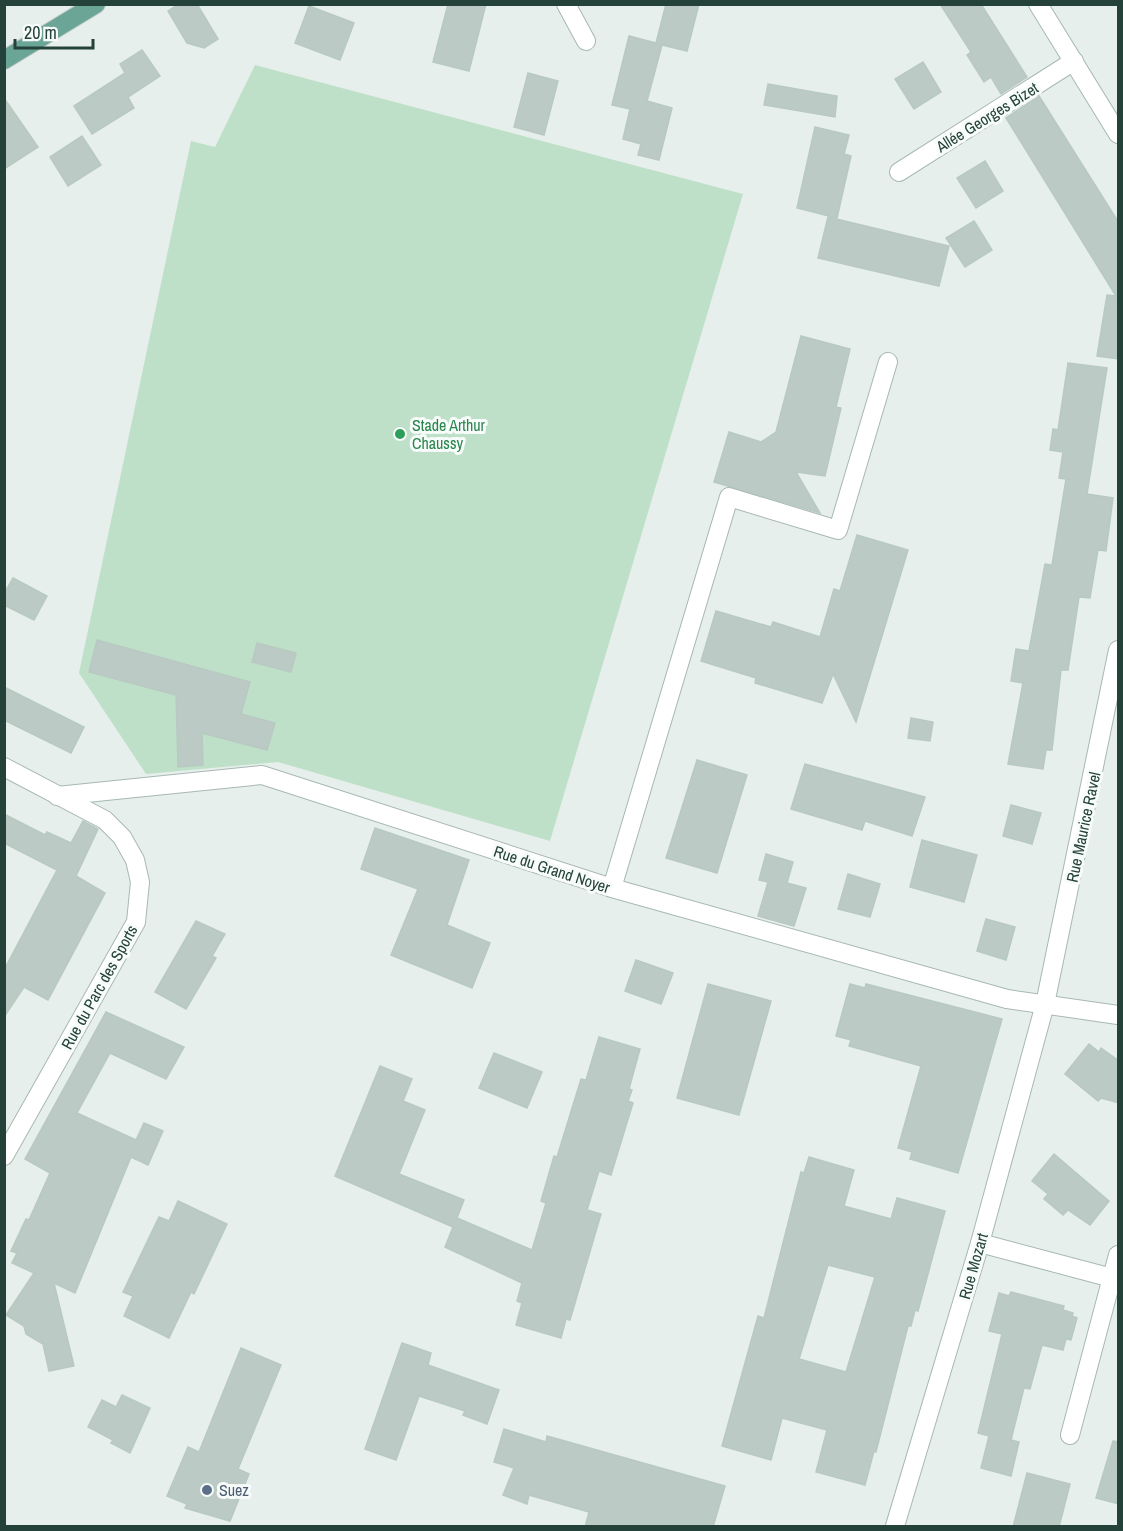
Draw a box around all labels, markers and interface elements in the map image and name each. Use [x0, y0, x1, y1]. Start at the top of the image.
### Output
scale bar [15, 12, 93, 50]
text: 20 m [24, 20, 57, 45]
street label: Allée Georges Bizet [931, 77, 1043, 158]
place label: Stade Arthur Chaussy [412, 414, 486, 454]
marker: Stade Arthur Chaussy [393, 427, 407, 441]
street label: Rue Maurice Ravel [1061, 770, 1105, 884]
street label: Rue du Grand Noyer [491, 840, 614, 898]
street label: Rue du Parc des Sports [56, 921, 142, 1053]
street label: Rue Mozart [953, 1230, 993, 1302]
place label: Suez [219, 1479, 249, 1501]
marker: Suez [200, 1483, 214, 1497]

